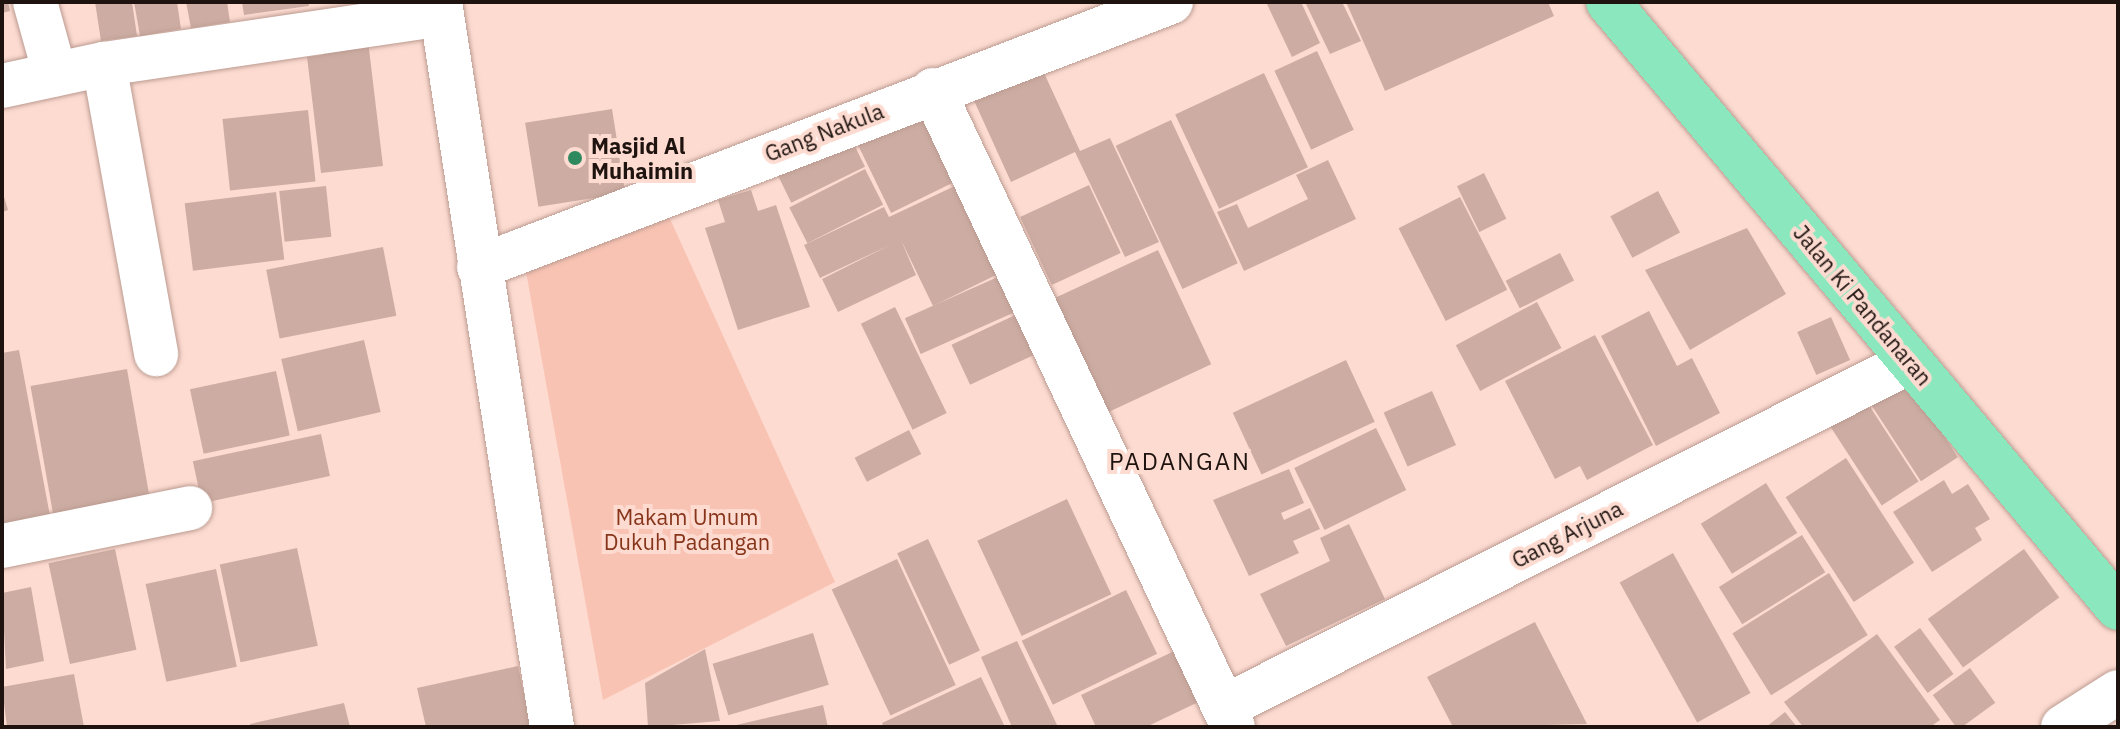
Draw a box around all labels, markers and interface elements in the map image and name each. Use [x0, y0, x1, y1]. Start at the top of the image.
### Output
street label: Gang Nakula [761, 97, 887, 167]
place label: Masjid Al Muhaimin [591, 132, 693, 184]
marker: Masjid Al Muhaimin [566, 149, 584, 167]
street label: Jalan Ki Pandanaran [1788, 219, 1938, 391]
district label: PADANGAN [1109, 448, 1251, 476]
street label: Gang Arjuna [1507, 495, 1627, 573]
park label: Makam Umum Dukuh Padangan [604, 503, 770, 554]

